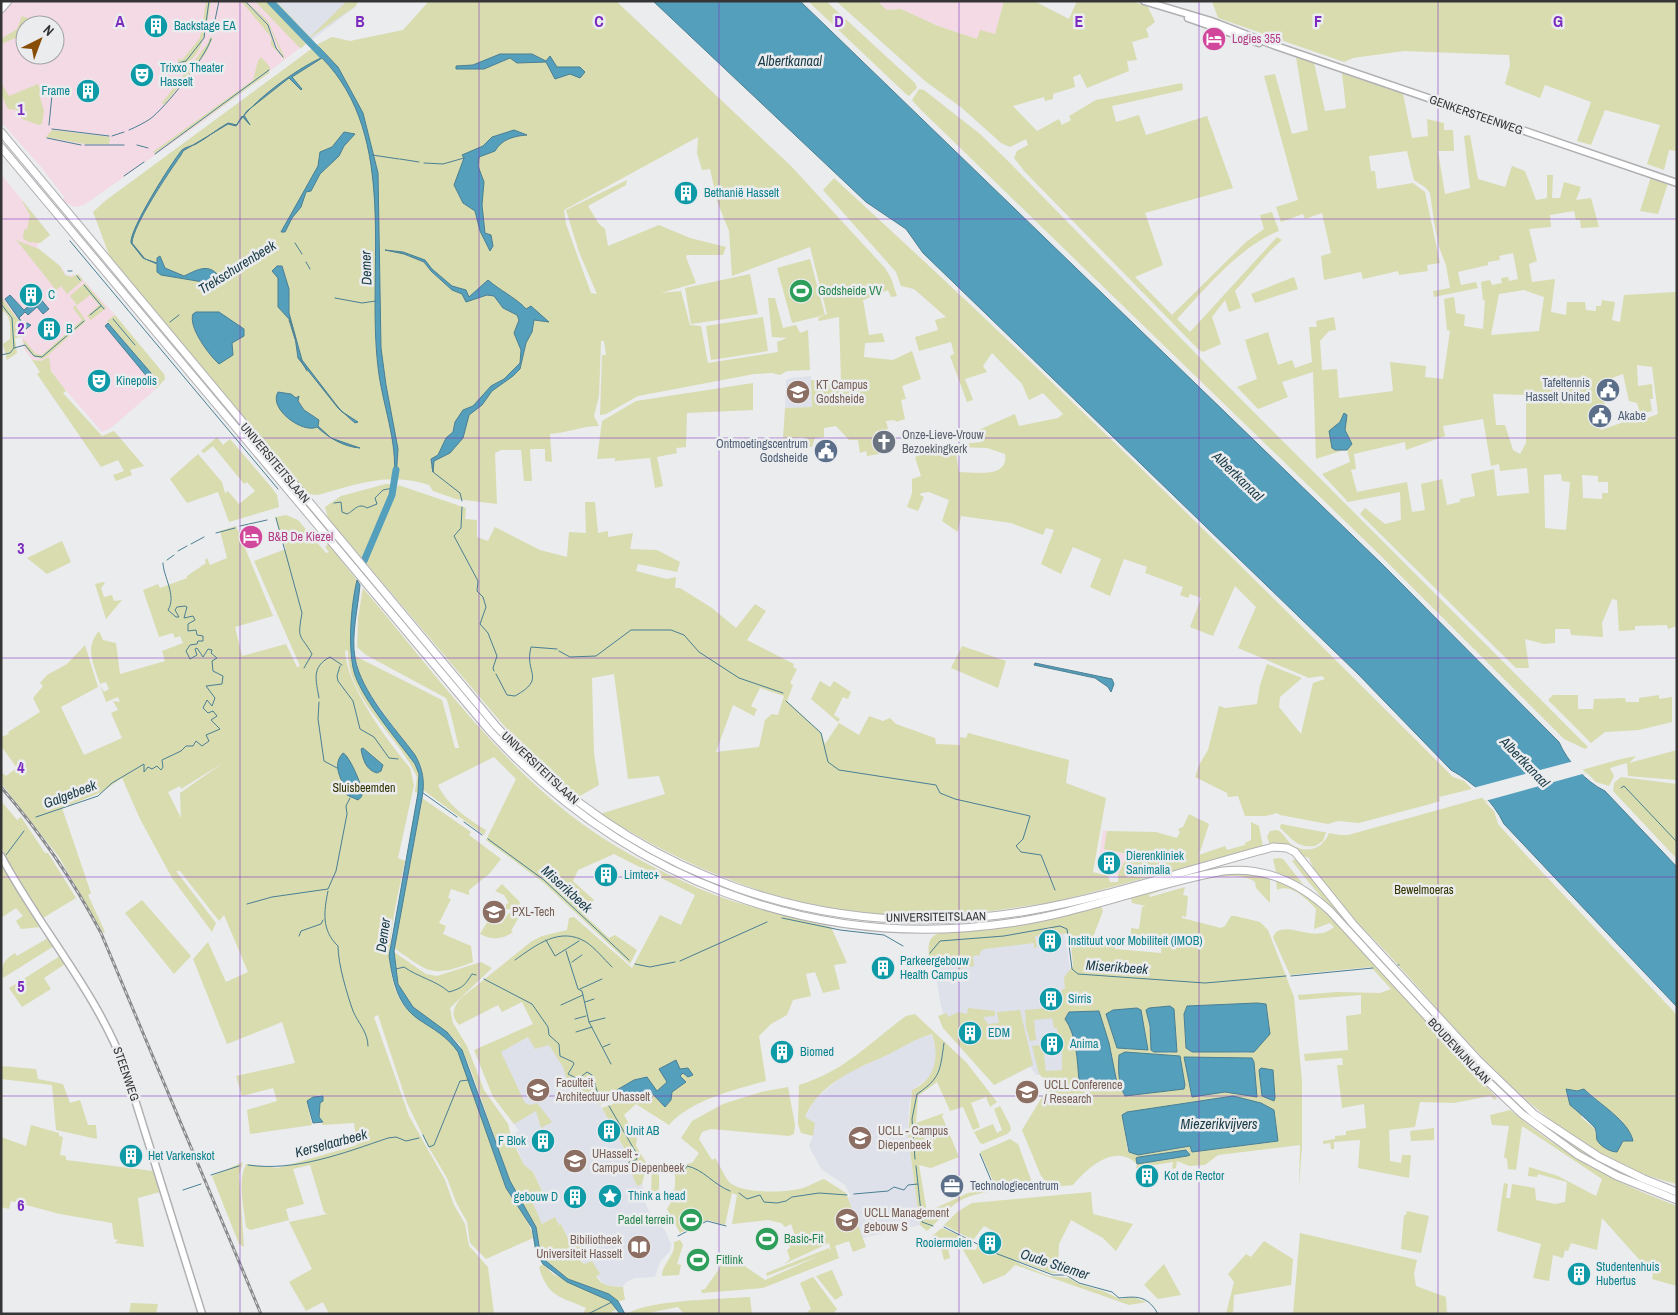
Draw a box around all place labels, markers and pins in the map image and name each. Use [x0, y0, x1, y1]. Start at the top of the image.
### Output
building icon: Backstage EA [143, 13, 169, 39]
place label: Backstage EA [174, 18, 236, 34]
hotel icon: Logies 355 [1201, 26, 1227, 52]
place label: Logies 355 [1232, 31, 1281, 47]
place label: Trixxo Theater Hasselt [160, 60, 224, 90]
theatre icon: Trixxo Theater Hasselt [129, 62, 155, 88]
building icon: Frame [75, 78, 101, 104]
place label: Frame [42, 83, 70, 99]
building icon: Bethanië Hasselt [673, 180, 699, 206]
place label: Bethanië Hasselt [704, 185, 779, 201]
sports icon: Godsheide VV [788, 278, 814, 304]
building icon: C [18, 282, 44, 308]
place label: Godsheide VV [818, 283, 882, 299]
place label: C [48, 287, 55, 303]
building icon: B [36, 316, 62, 342]
place label: B [66, 321, 73, 337]
theatre icon: Kinepolis [86, 368, 112, 394]
place label: Kinepolis [116, 373, 157, 389]
place label: Tafeltennis Hasselt United [1525, 375, 1590, 405]
place label: KT Campus Godsheide [816, 377, 868, 407]
public building icon: Tafeltennis Hasselt United [1595, 377, 1621, 403]
school or university icon: KT Campus Godsheide [785, 379, 811, 405]
public building icon: Akabe [1587, 403, 1613, 429]
place label: Akabe [1617, 408, 1646, 424]
place label: Onze-Lieve-Vrouw Bezoekingkerk [902, 427, 985, 457]
church icon: Onze-Lieve-Vrouw Bezoekingkerk [871, 429, 897, 455]
place label: Ontmoetingscentrum Godsheide [716, 436, 808, 466]
public building icon: Ontmoetingscentrum Godsheide [813, 438, 839, 464]
hotel icon: B&B De Kiezel [238, 524, 264, 550]
place label: B&B De Kiezel [268, 529, 333, 545]
place label: Dierenkliniek Sanimalia [1126, 848, 1184, 878]
building icon: Dierenkliniek Sanimalia [1096, 850, 1122, 876]
building icon: Limtec+ [593, 862, 619, 888]
place label: Limtec+ [624, 867, 660, 883]
school or university icon: PXL-Tech [481, 899, 507, 925]
place label: PXL-Tech [512, 904, 555, 920]
building icon: Instituut voor Mobiliteit (IMOB) [1037, 928, 1063, 954]
place label: Instituut voor Mobiliteit (IMOB) [1068, 933, 1203, 949]
place label: Parkeergebouw Health Campus [900, 953, 970, 983]
building icon: Parkeergebouw Health Campus [870, 955, 896, 981]
building icon: Sirris [1038, 986, 1064, 1012]
place label: Sirris [1068, 991, 1092, 1007]
building icon: EDM [957, 1020, 983, 1046]
place label: EDM [988, 1025, 1010, 1041]
building icon: Anima [1039, 1031, 1065, 1057]
place label: Anima [1069, 1036, 1099, 1052]
building icon: Biomed [769, 1039, 795, 1065]
place label: Biomed [800, 1044, 834, 1060]
place label: Faculteit Architectuur Uhasselt [555, 1075, 650, 1105]
school or university icon: Faculteit Architectuur Uhasselt [525, 1077, 551, 1103]
place label: UCLL Conference / Research [1044, 1077, 1122, 1107]
school or university icon: UCLL Conference / Research [1014, 1079, 1040, 1105]
building icon: Unit AB [596, 1118, 622, 1144]
place label: Unit AB [626, 1123, 660, 1139]
place label: UCLL - Campus Diepenbeek [878, 1123, 948, 1153]
school or university icon: UCLL - Campus Diepenbeek [847, 1125, 873, 1151]
building icon: F Blok [530, 1128, 556, 1154]
place label: F Blok [498, 1133, 526, 1149]
building icon: Het Varkenskot [118, 1143, 144, 1169]
place label: UHasselt - Campus Diepenbeek [592, 1146, 685, 1176]
place label: Het Varkenskot [148, 1148, 215, 1164]
school or university icon: UHasselt - Campus Diepenbeek [562, 1148, 588, 1174]
building icon: Kot de Rector [1134, 1163, 1160, 1189]
place label: Kot de Rector [1164, 1168, 1225, 1184]
office icon: Technologiecentrum [939, 1173, 965, 1199]
place label: Technologiecentrum [970, 1178, 1059, 1194]
place icon: Think a head [597, 1183, 623, 1209]
building icon: gebouw D [562, 1184, 588, 1210]
place label: Think a head [628, 1188, 685, 1204]
place label: gebouw D [514, 1189, 558, 1205]
place label: UCLL Management gebouw S [864, 1205, 949, 1235]
sports icon: Padel terrein [678, 1207, 704, 1233]
school or university icon: UCLL Management gebouw S [834, 1207, 860, 1233]
place label: Padel terrein [618, 1212, 674, 1228]
sports icon: Basic-Fit [754, 1226, 780, 1252]
building icon: Rooiermolen [977, 1230, 1003, 1256]
place label: Basic-Fit [784, 1231, 824, 1247]
place label: Bibiliotheek Universiteit Hasselt [536, 1232, 622, 1262]
library icon: Bibiliotheek Universiteit Hasselt [626, 1234, 652, 1260]
place label: Rooiermolen [916, 1235, 972, 1251]
sports icon: Fitlink [685, 1247, 711, 1273]
place label: Fitlink [716, 1252, 743, 1268]
place label: Studentenhuis Hubertus [1596, 1259, 1660, 1289]
building icon: Studentenhuis Hubertus [1566, 1261, 1592, 1287]

